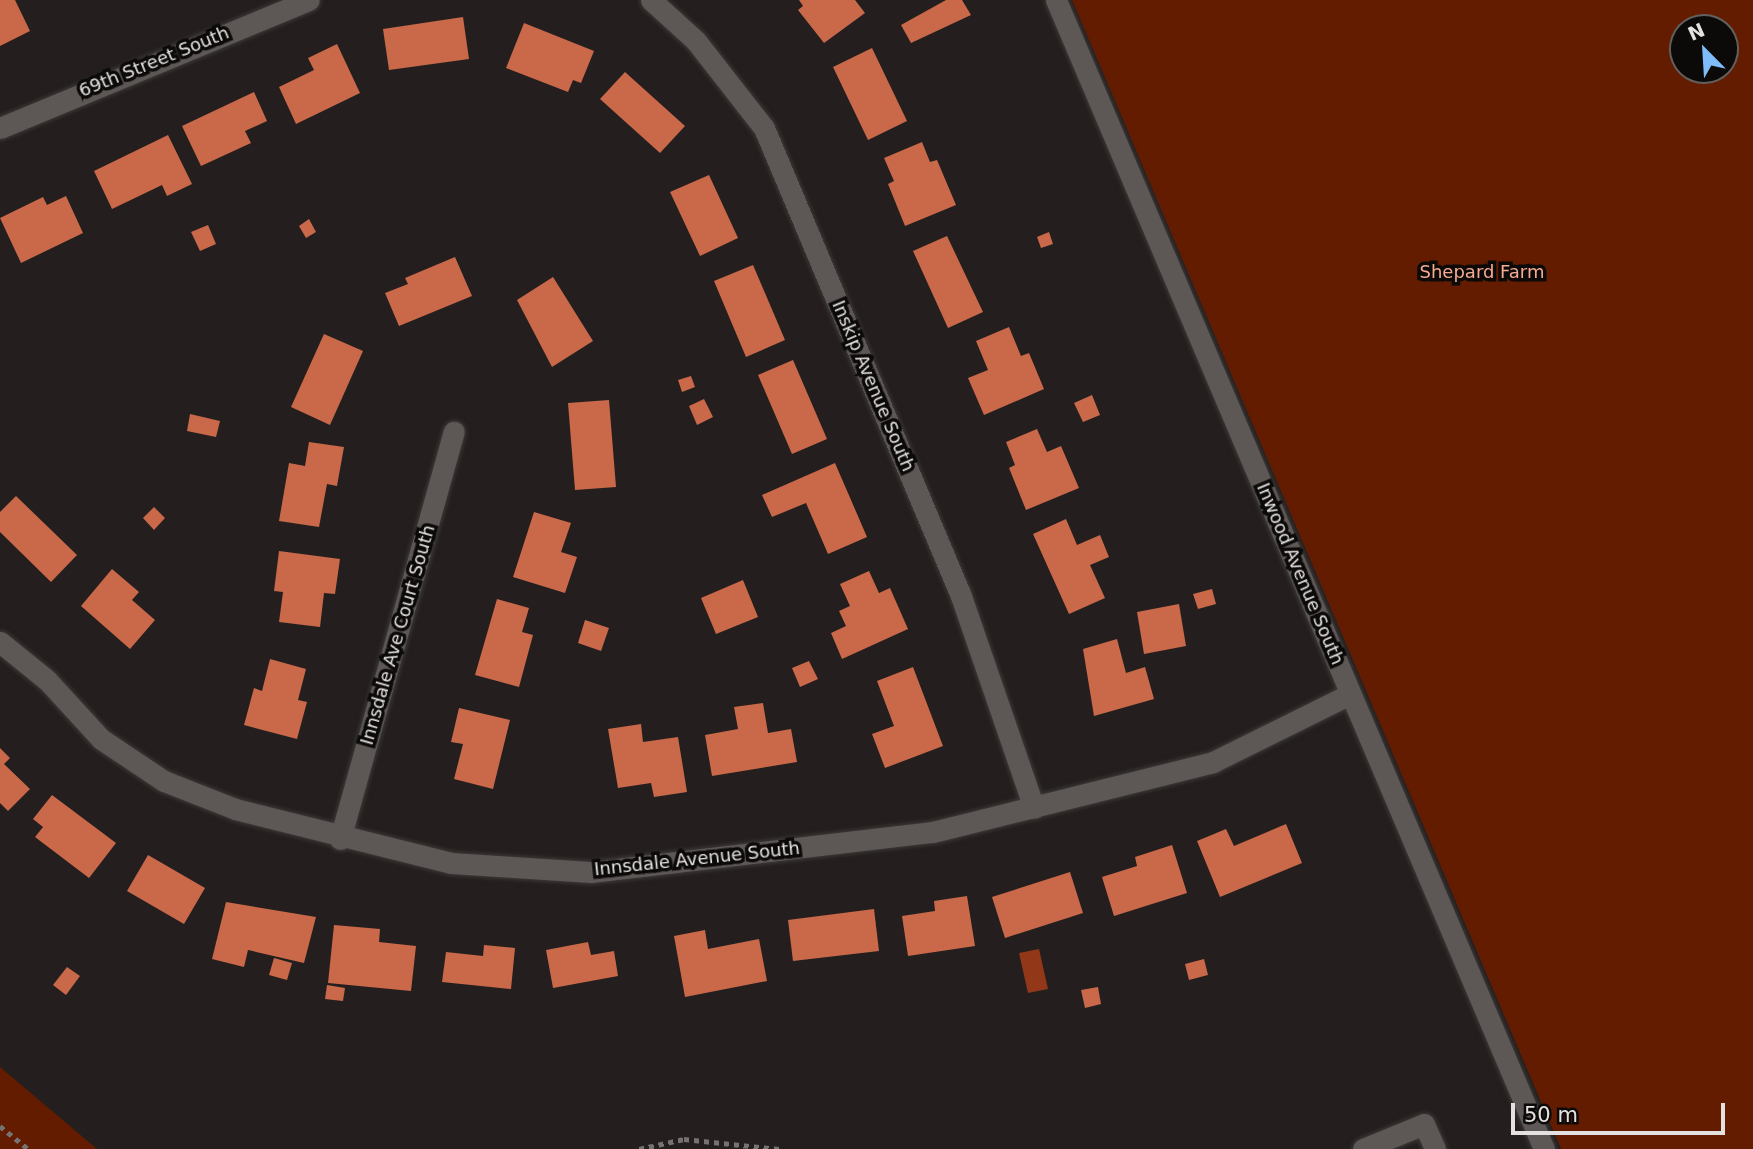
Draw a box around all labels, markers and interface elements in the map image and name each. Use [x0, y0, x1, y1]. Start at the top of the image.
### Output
north arrow [1669, 14, 1739, 84]
text: N [1685, 18, 1708, 45]
street label: 69th Street South [76, 22, 232, 102]
park label: Shepard Farm [1420, 261, 1544, 283]
street label: Inskip Avenue South [827, 297, 919, 475]
street label: Inwood Avenue South [1252, 480, 1348, 668]
street label: Innsdale Ave Court South [356, 522, 440, 748]
street label: Innsdale Avenue South [593, 837, 801, 881]
scale bar [1515, 1090, 1728, 1134]
text: 50 m [1524, 1103, 1578, 1127]

